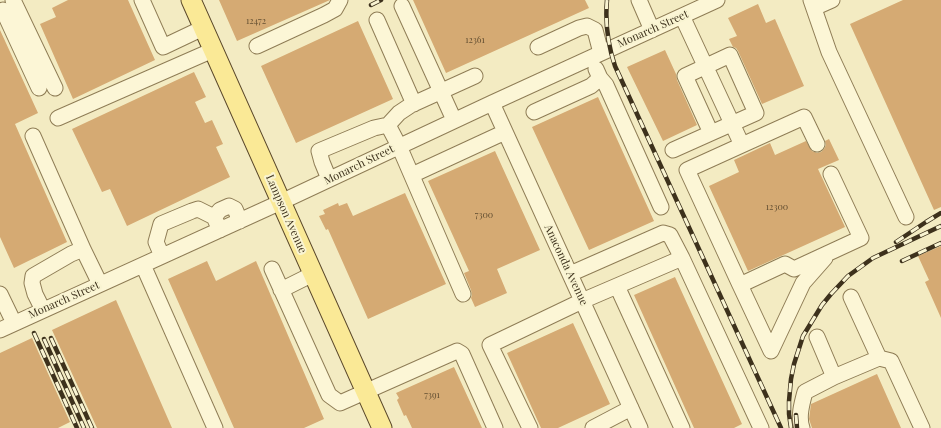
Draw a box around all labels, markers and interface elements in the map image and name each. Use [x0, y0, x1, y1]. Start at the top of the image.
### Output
street label: Monarch Street [616, 7, 690, 51]
house number: 12472 [246, 16, 266, 26]
house number: 12361 [465, 35, 485, 45]
street label: Monarch Street [322, 142, 396, 188]
street label: Lampson Avenue [263, 173, 309, 255]
house number: 12300 [766, 202, 788, 212]
house number: 7300 [475, 210, 493, 220]
street label: Anaconda Avenue [541, 222, 591, 308]
street label: Monarch Street [27, 278, 101, 322]
house number: 7391 [424, 390, 440, 400]

